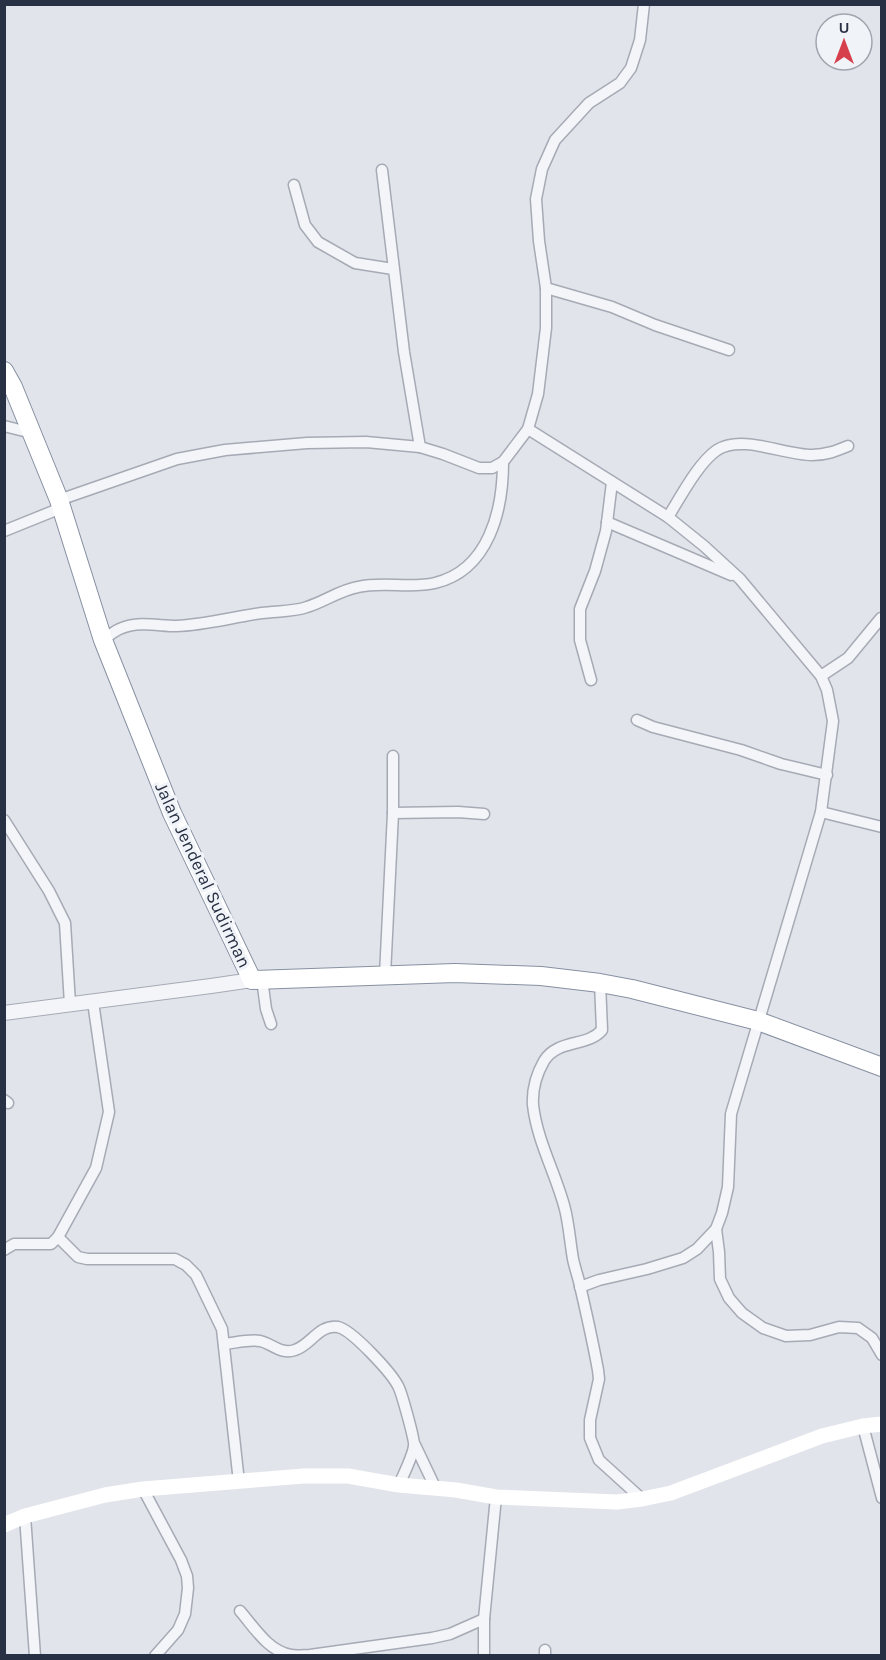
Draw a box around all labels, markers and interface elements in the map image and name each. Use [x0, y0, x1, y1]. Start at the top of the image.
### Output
north arrow [814, 12, 874, 72]
text: U [838, 18, 850, 37]
street label: Jalan Jenderal Sudirman [150, 779, 256, 971]

